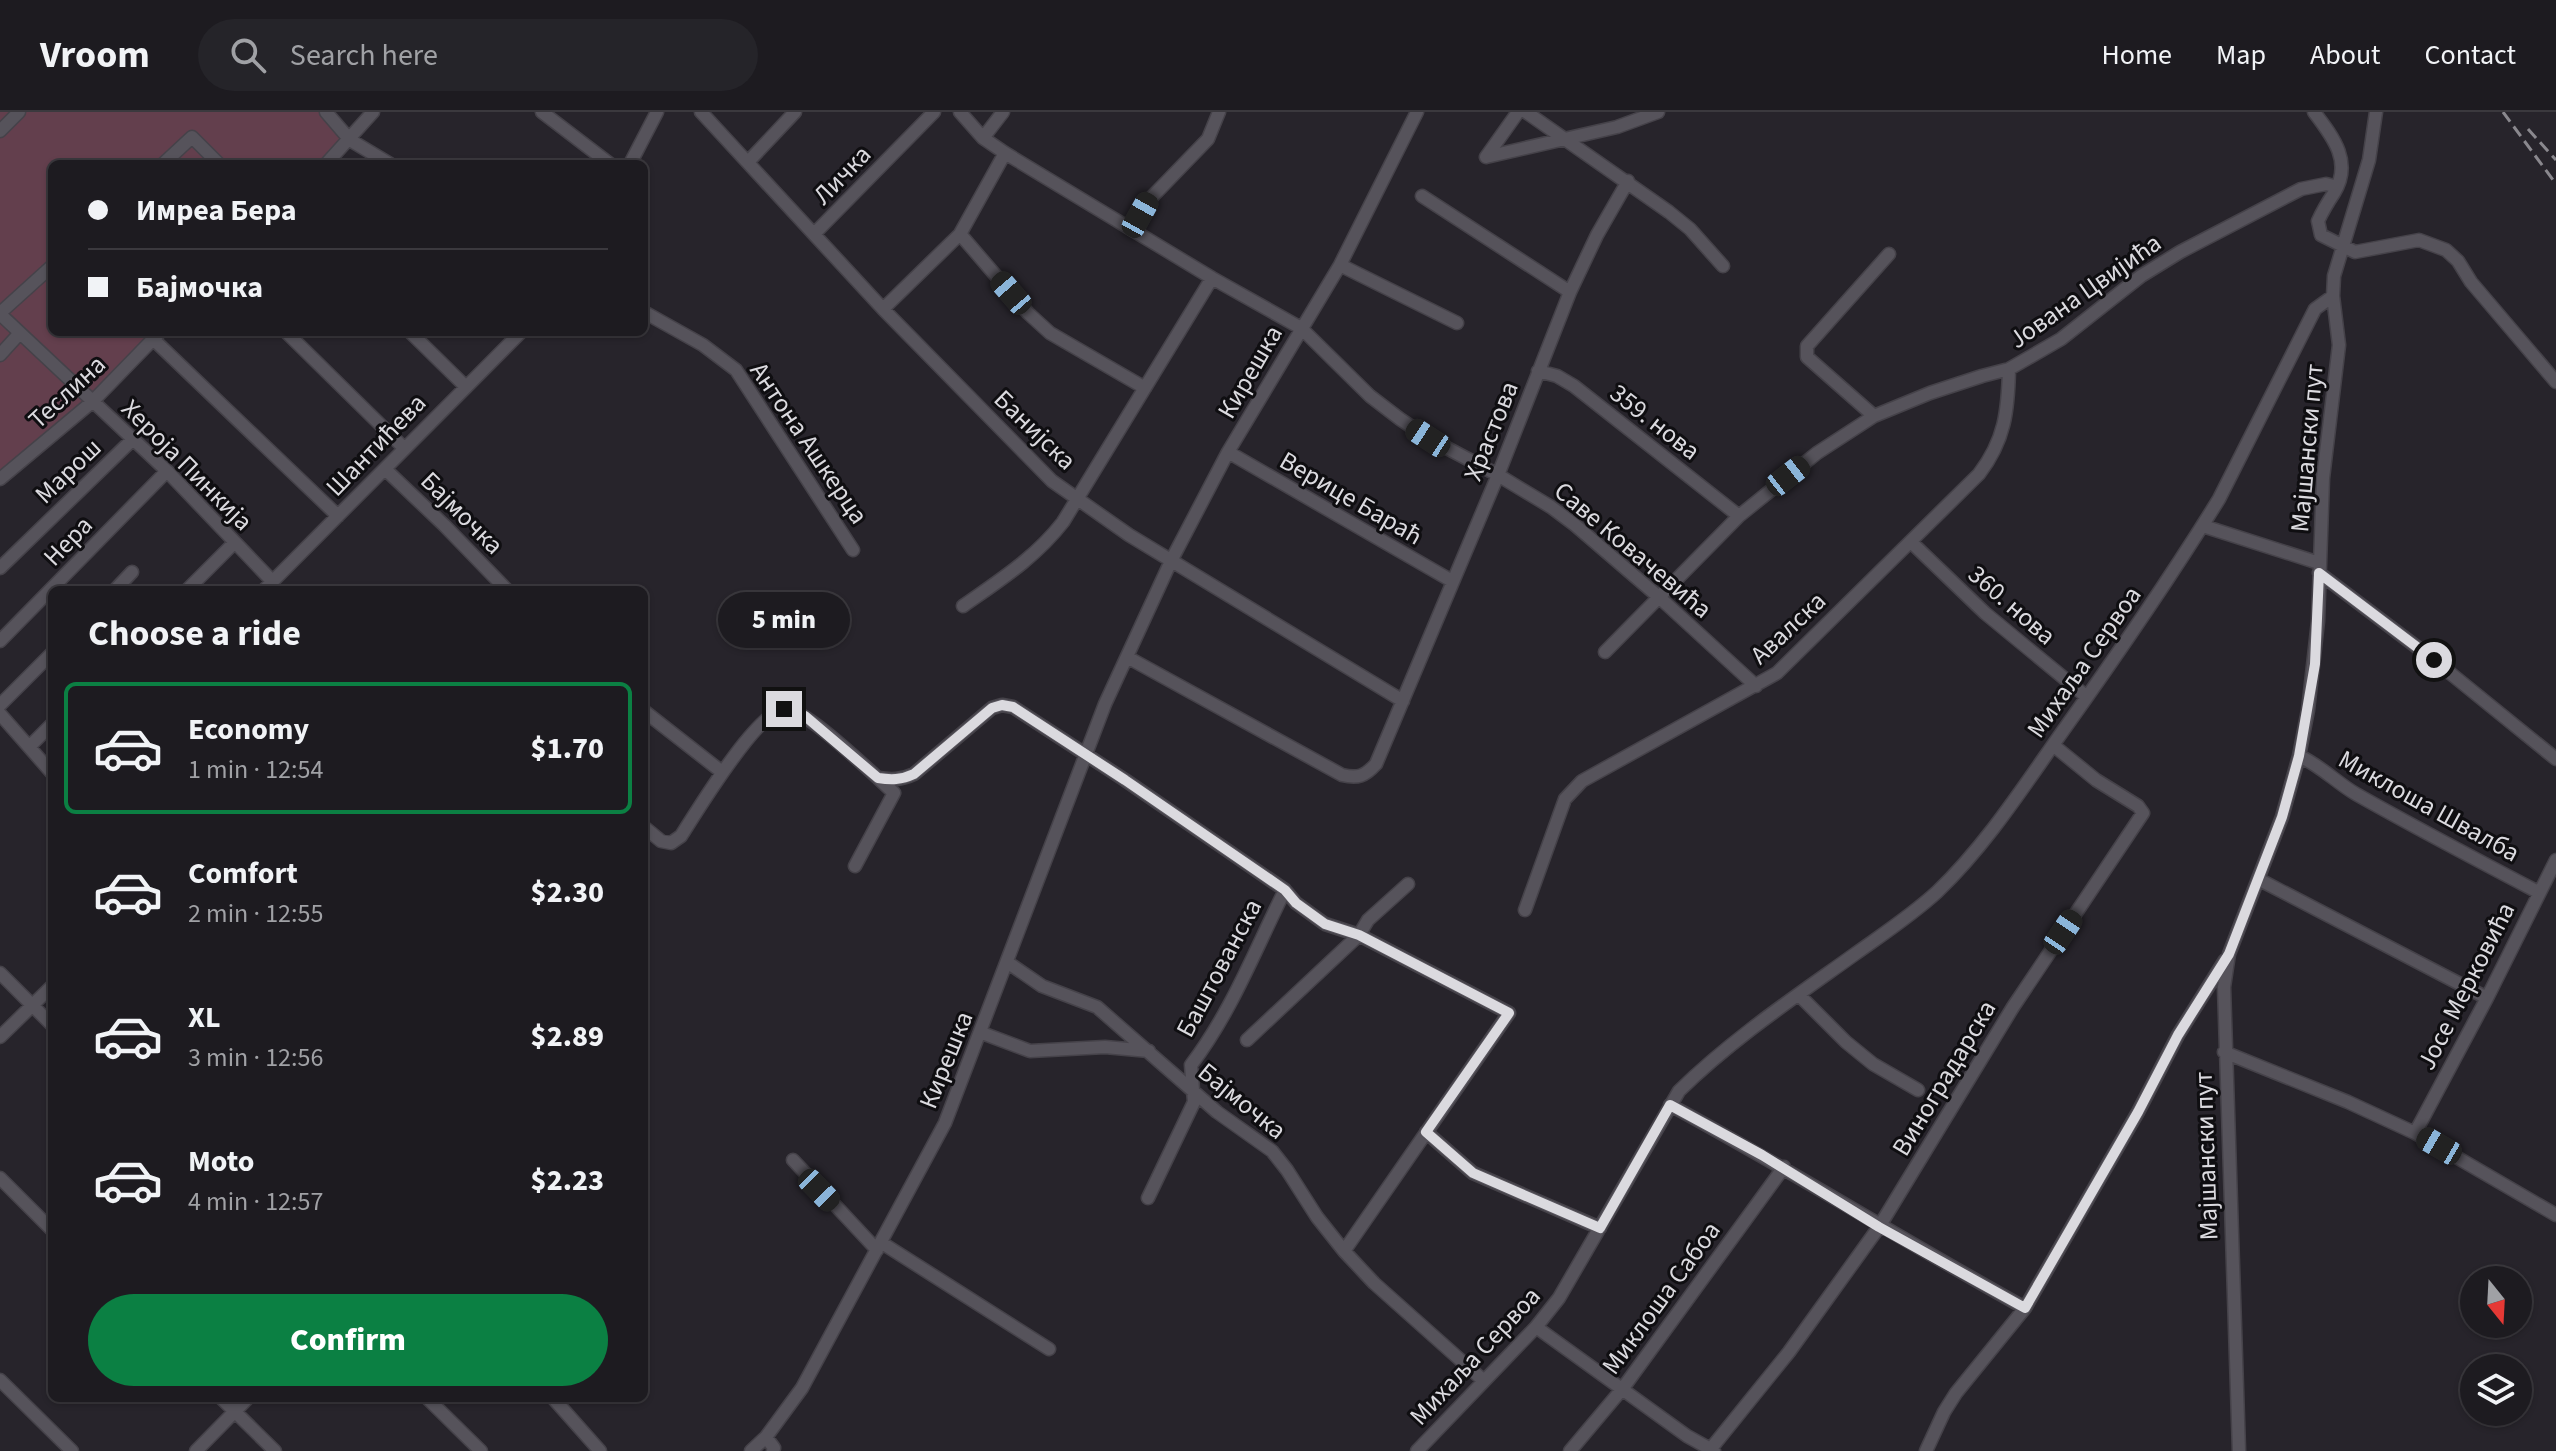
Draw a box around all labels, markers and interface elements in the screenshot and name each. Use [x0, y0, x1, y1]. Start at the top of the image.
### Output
search box [198, 19, 758, 91]
text: Vroom [40, 28, 150, 82]
icon: search [226, 33, 270, 77]
text: Search here [290, 34, 438, 77]
text: Home [2101, 35, 2172, 75]
text: Map [2216, 35, 2266, 75]
text: About [2310, 35, 2381, 75]
text: Contact [2425, 35, 2516, 75]
street label: Личка [804, 137, 880, 213]
car [1118, 188, 1162, 242]
text: Имреа Бера [136, 189, 297, 232]
street label: Јована Цвијића [2001, 225, 2169, 357]
text: Бајмочка [136, 266, 263, 309]
car [986, 267, 1036, 319]
street label: Кирешка [1208, 318, 1292, 426]
street label: Теслина [20, 347, 114, 437]
street label: Антона Ашкерца [741, 355, 877, 531]
street label: Мајшански пут [2281, 362, 2333, 534]
street label: 359. нова [1602, 375, 1708, 469]
street label: Храстова [1454, 376, 1528, 486]
street label: Банијска [986, 381, 1084, 479]
street label: Шантићева [317, 385, 435, 505]
street label: Хероја Пинкија [113, 391, 261, 539]
car [1401, 415, 1455, 461]
street label: Марош [26, 430, 110, 512]
street label: Верице Бараћ [1273, 442, 1429, 554]
car [1762, 452, 1814, 500]
street label: Бајмочка [412, 463, 512, 563]
street label: Саве Ковачевића [1546, 473, 1720, 627]
street label: Нера [35, 508, 101, 574]
street label: 360. нова [1960, 556, 2064, 654]
street label: Михаља Сервоа [2018, 579, 2150, 745]
street label: Авалска [1742, 583, 1834, 673]
callout: 5 min [718, 593, 850, 649]
text: 5 min [752, 601, 816, 638]
text: Choose a ride [88, 608, 301, 659]
route start [2416, 642, 2452, 678]
route end [766, 691, 802, 727]
text: Economy [188, 708, 309, 751]
icon: car [92, 712, 164, 784]
text: $1.70 [531, 727, 604, 770]
street label: Миклоша Швалба [2332, 741, 2526, 871]
text: 1 min · 12:54 [188, 751, 323, 788]
text: Comfort [188, 852, 298, 895]
icon: car [92, 856, 164, 928]
text: $2.30 [531, 871, 604, 914]
street label: Баштованска [1167, 892, 1271, 1044]
text: 2 min · 12:55 [188, 895, 323, 932]
street label: Јосе Мерковића [2408, 896, 2524, 1076]
car [2040, 905, 2086, 959]
street label: Виноградарска [1883, 993, 2005, 1163]
text: XL [188, 996, 221, 1039]
icon: car [92, 1000, 164, 1072]
street label: Кирешка [910, 1006, 982, 1114]
text: $2.89 [531, 1015, 604, 1058]
text: 3 min · 12:56 [188, 1039, 323, 1076]
street label: Бајмочка [1190, 1054, 1294, 1148]
street label: Мајшански пут [2185, 1071, 2227, 1241]
car [2412, 1124, 2466, 1168]
text: Moto [188, 1140, 254, 1183]
icon: car [92, 1144, 164, 1216]
text: $2.23 [531, 1159, 604, 1202]
car [794, 1164, 844, 1216]
text: 4 min · 12:57 [188, 1183, 323, 1220]
street label: Миклоша Сабоа [1593, 1214, 1729, 1382]
north arrow [2460, 1266, 2532, 1338]
map controls [2460, 1266, 2532, 1426]
street label: Михаља Сервоа [1401, 1278, 1549, 1434]
button: Confirm [88, 1294, 608, 1386]
button: layers [2460, 1354, 2532, 1426]

